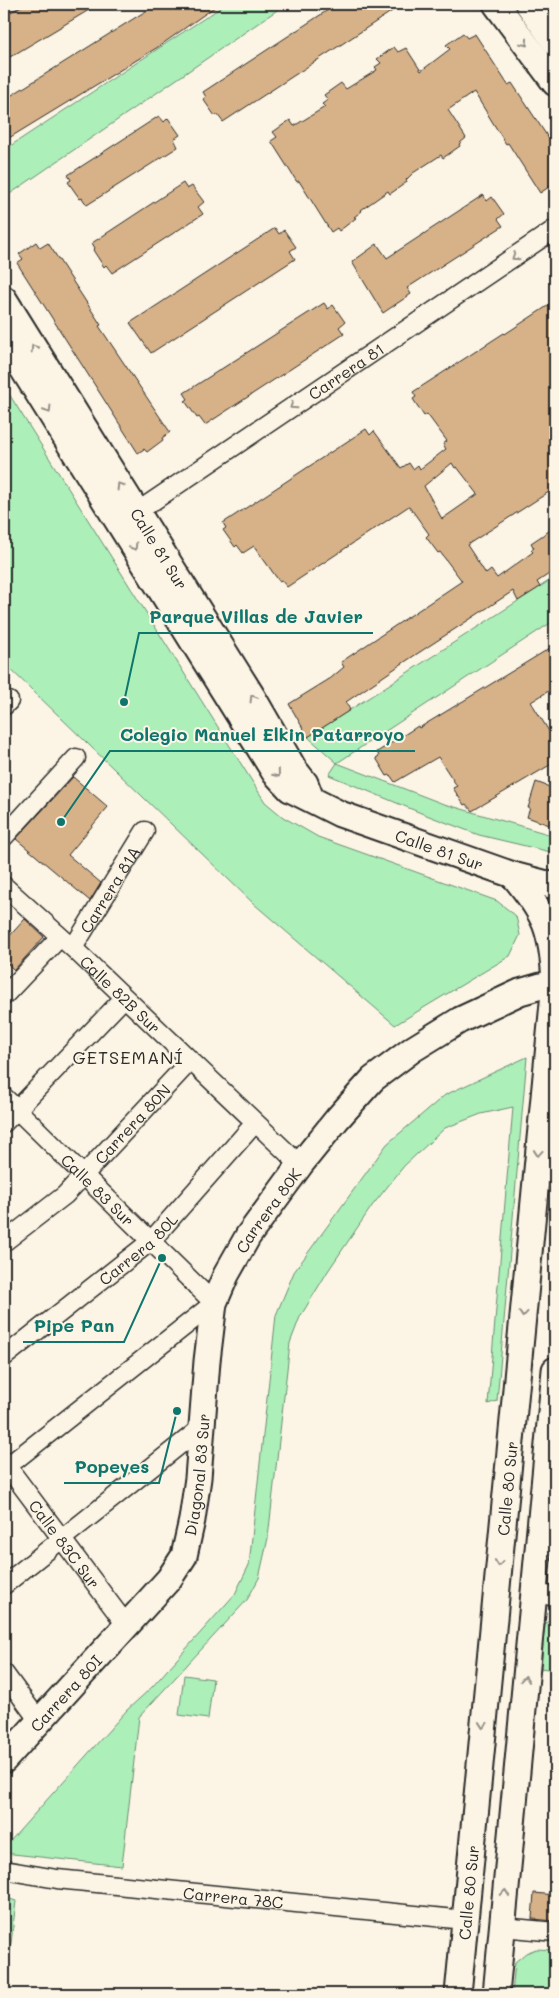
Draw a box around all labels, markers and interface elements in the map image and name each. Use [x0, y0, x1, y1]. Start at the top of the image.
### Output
one-way arrow [519, 37, 528, 47]
one-way arrow [511, 250, 520, 260]
street label: Carrera 81 [304, 338, 388, 404]
one-way arrow [31, 344, 41, 353]
one-way arrow [290, 400, 299, 409]
one-way arrow [42, 404, 51, 413]
one-way arrow [117, 482, 127, 491]
street label: Calle 81 Sur [126, 504, 193, 593]
one-way arrow [128, 542, 138, 551]
callout: Parque Villas de Javier [139, 600, 373, 633]
text: Parque Villas de Javier [149, 604, 363, 628]
one-way arrow [249, 694, 259, 703]
callout: Colegio Manuel Elkin Patarroyo [110, 718, 415, 751]
text: Colegio Manuel Elkin Patarroyo [120, 722, 404, 746]
one-way arrow [271, 768, 280, 777]
street label: Calle 81 Sur [392, 824, 487, 874]
street label: Carrera 81A [74, 842, 144, 937]
street label: Calle 82B Sur [76, 950, 166, 1037]
district label: GETSEMANÍ [72, 1045, 184, 1069]
street label: Carrera 80N [89, 1079, 174, 1168]
street label: Calle 83 Sur [57, 1149, 139, 1230]
one-way arrow [533, 1149, 544, 1157]
street label: Carrera 80K [230, 1163, 305, 1256]
street label: Carrera 80L [94, 1208, 182, 1289]
callout: Pipe Pan [23, 1309, 124, 1342]
one-way arrow [518, 1311, 529, 1319]
text: Pipe Pan [34, 1313, 114, 1337]
street label: Diagonal 83 Sur [178, 1413, 213, 1538]
street label: Calle 80 Sur [491, 1440, 521, 1537]
callout: Popeyes [64, 1450, 159, 1483]
text: Popeyes [75, 1454, 149, 1478]
street label: Calle 83C Sur [25, 1495, 105, 1592]
one-way arrow [494, 1559, 505, 1567]
street label: Carrera 80I [25, 1650, 106, 1736]
one-way arrow [519, 1675, 530, 1683]
one-way arrow [478, 1721, 489, 1729]
street label: Calle 80 Sur [453, 1844, 483, 1941]
street label: Carrera 78C [182, 1881, 284, 1912]
one-way arrow [499, 1889, 510, 1897]

